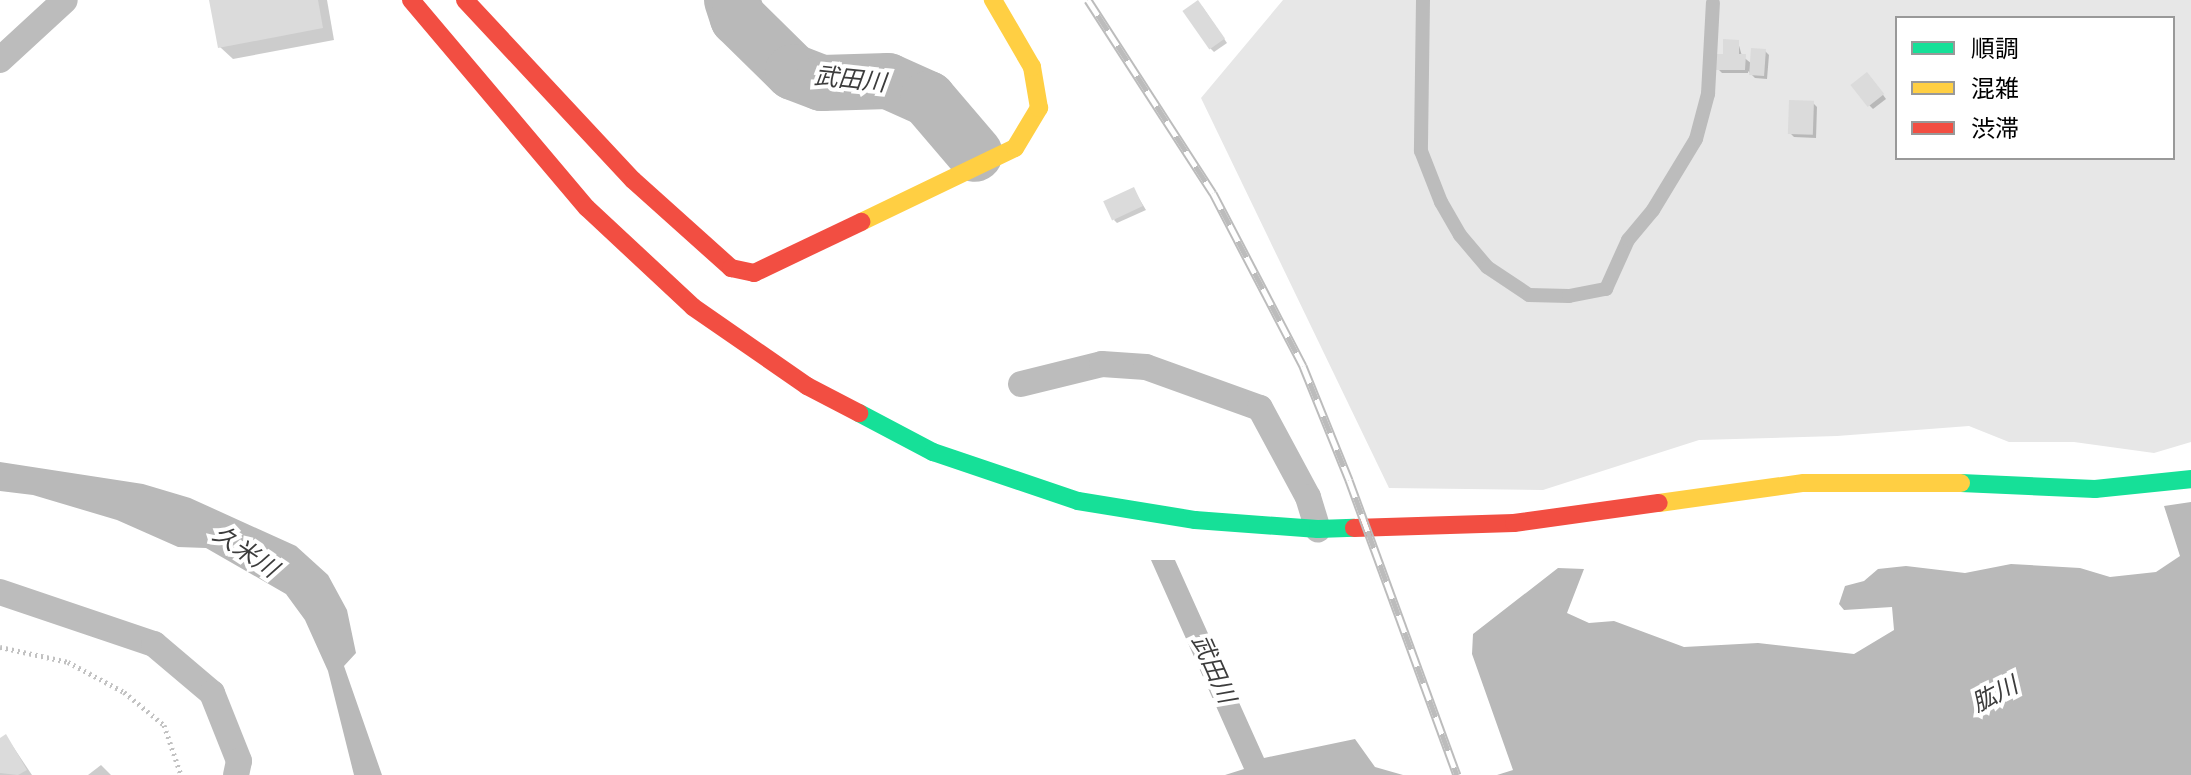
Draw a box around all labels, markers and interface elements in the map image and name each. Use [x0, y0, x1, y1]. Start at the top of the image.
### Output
legend [1895, 16, 2175, 160]
text: 順調 [1971, 32, 2019, 67]
water label: 武田川 [813, 62, 887, 98]
text: 混雑 [1971, 72, 2019, 107]
text: 渋滞 [1971, 112, 2019, 147]
water label: 久米川 [207, 520, 283, 584]
water label: 武田川 [1185, 630, 1241, 708]
water label: 肱川 [1967, 671, 2023, 719]

